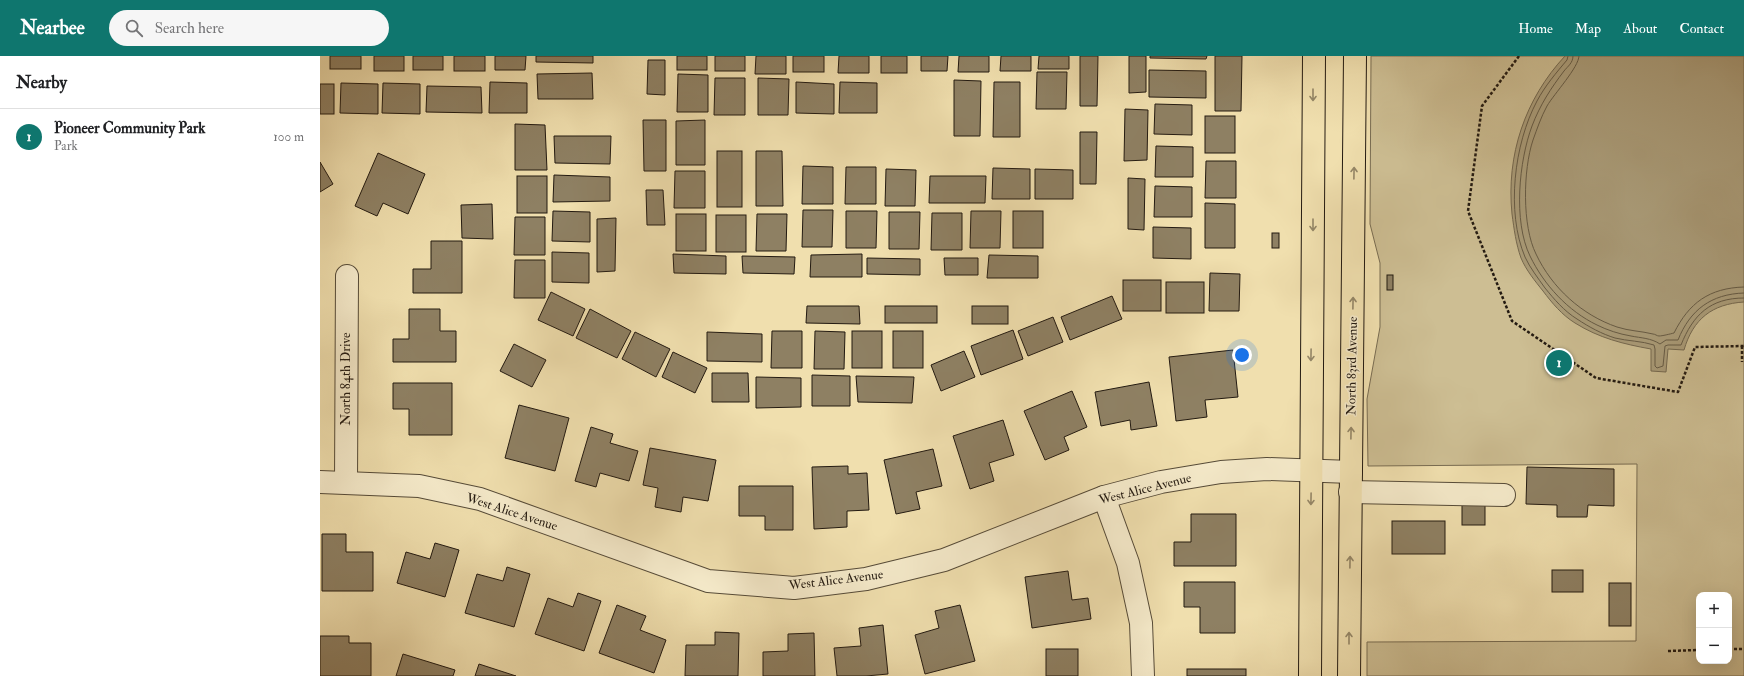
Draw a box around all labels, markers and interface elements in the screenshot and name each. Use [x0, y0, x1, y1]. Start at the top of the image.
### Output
search box [109, 10, 389, 46]
text: Nearbee [20, 16, 85, 40]
icon: search [123, 17, 145, 39]
text: Search here [155, 19, 224, 38]
text: Home [1518, 20, 1553, 37]
text: Map [1575, 20, 1601, 37]
text: About [1623, 20, 1657, 37]
text: Contact [1679, 20, 1724, 37]
text: Nearby [16, 72, 67, 93]
one-way arrow [1309, 88, 1317, 101]
text: Pioneer Community Park [54, 119, 206, 138]
text: 1 [27, 129, 31, 145]
text: 100 m [273, 129, 304, 145]
text: Park [54, 138, 78, 154]
one-way arrow [1350, 167, 1358, 180]
one-way arrow [1309, 218, 1316, 231]
one-way arrow [1349, 297, 1357, 310]
street label: North 83rd Avenue [1343, 316, 1361, 416]
street label: North 84th Drive [338, 332, 354, 425]
your location [1232, 345, 1252, 365]
one-way arrow [1307, 348, 1315, 361]
pin: 1 [1546, 348, 1572, 378]
one-way arrow [1347, 427, 1355, 440]
street label: West Alice Avenue [1096, 470, 1194, 508]
street label: West Alice Avenue [463, 489, 560, 534]
one-way arrow [1307, 492, 1315, 505]
one-way arrow [1346, 556, 1354, 569]
street label: West Alice Avenue [787, 566, 885, 594]
map controls [1696, 592, 1732, 664]
button: + [1696, 592, 1732, 628]
button: − [1696, 628, 1732, 664]
one-way arrow [1345, 632, 1353, 645]

